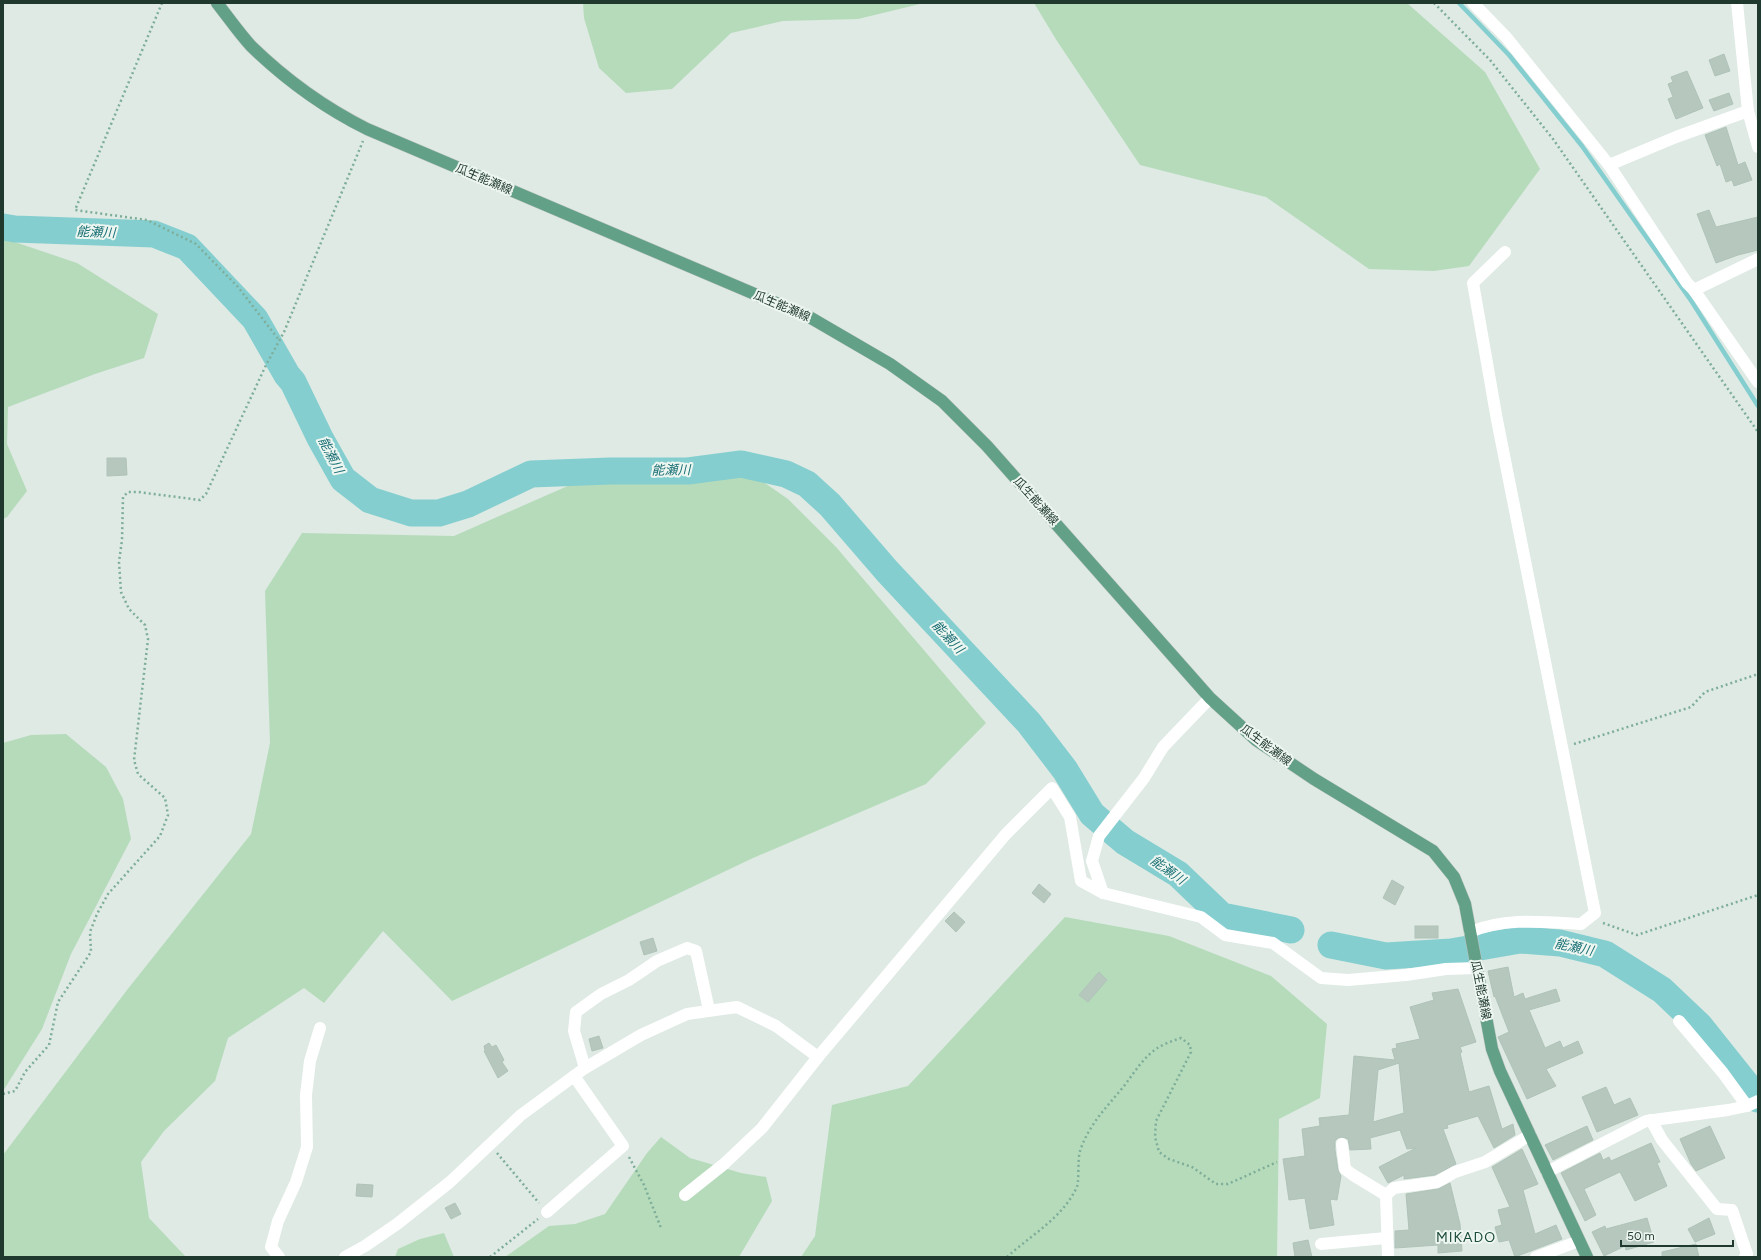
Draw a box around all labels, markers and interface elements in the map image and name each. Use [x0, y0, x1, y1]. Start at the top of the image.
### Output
street label: 瓜生能瀬線 [454, 161, 514, 197]
water label: 能瀬川 [76, 224, 118, 240]
street label: 瓜生能瀬線 [752, 288, 812, 324]
water label: 能瀬川 [315, 434, 347, 478]
water label: 能瀬川 [651, 462, 693, 478]
street label: 瓜生能瀬線 [1011, 474, 1061, 528]
water label: 能瀬川 [929, 618, 968, 658]
street label: 瓜生能瀬線 [1238, 721, 1294, 769]
water label: 能瀬川 [1148, 853, 1190, 888]
water label: 能瀬川 [1553, 936, 1597, 959]
street label: 瓜生能瀬線 [1468, 959, 1494, 1021]
scale bar [1621, 1222, 1733, 1248]
district label: MIKADO [1436, 1229, 1496, 1246]
text: 50 m [1627, 1229, 1655, 1243]

